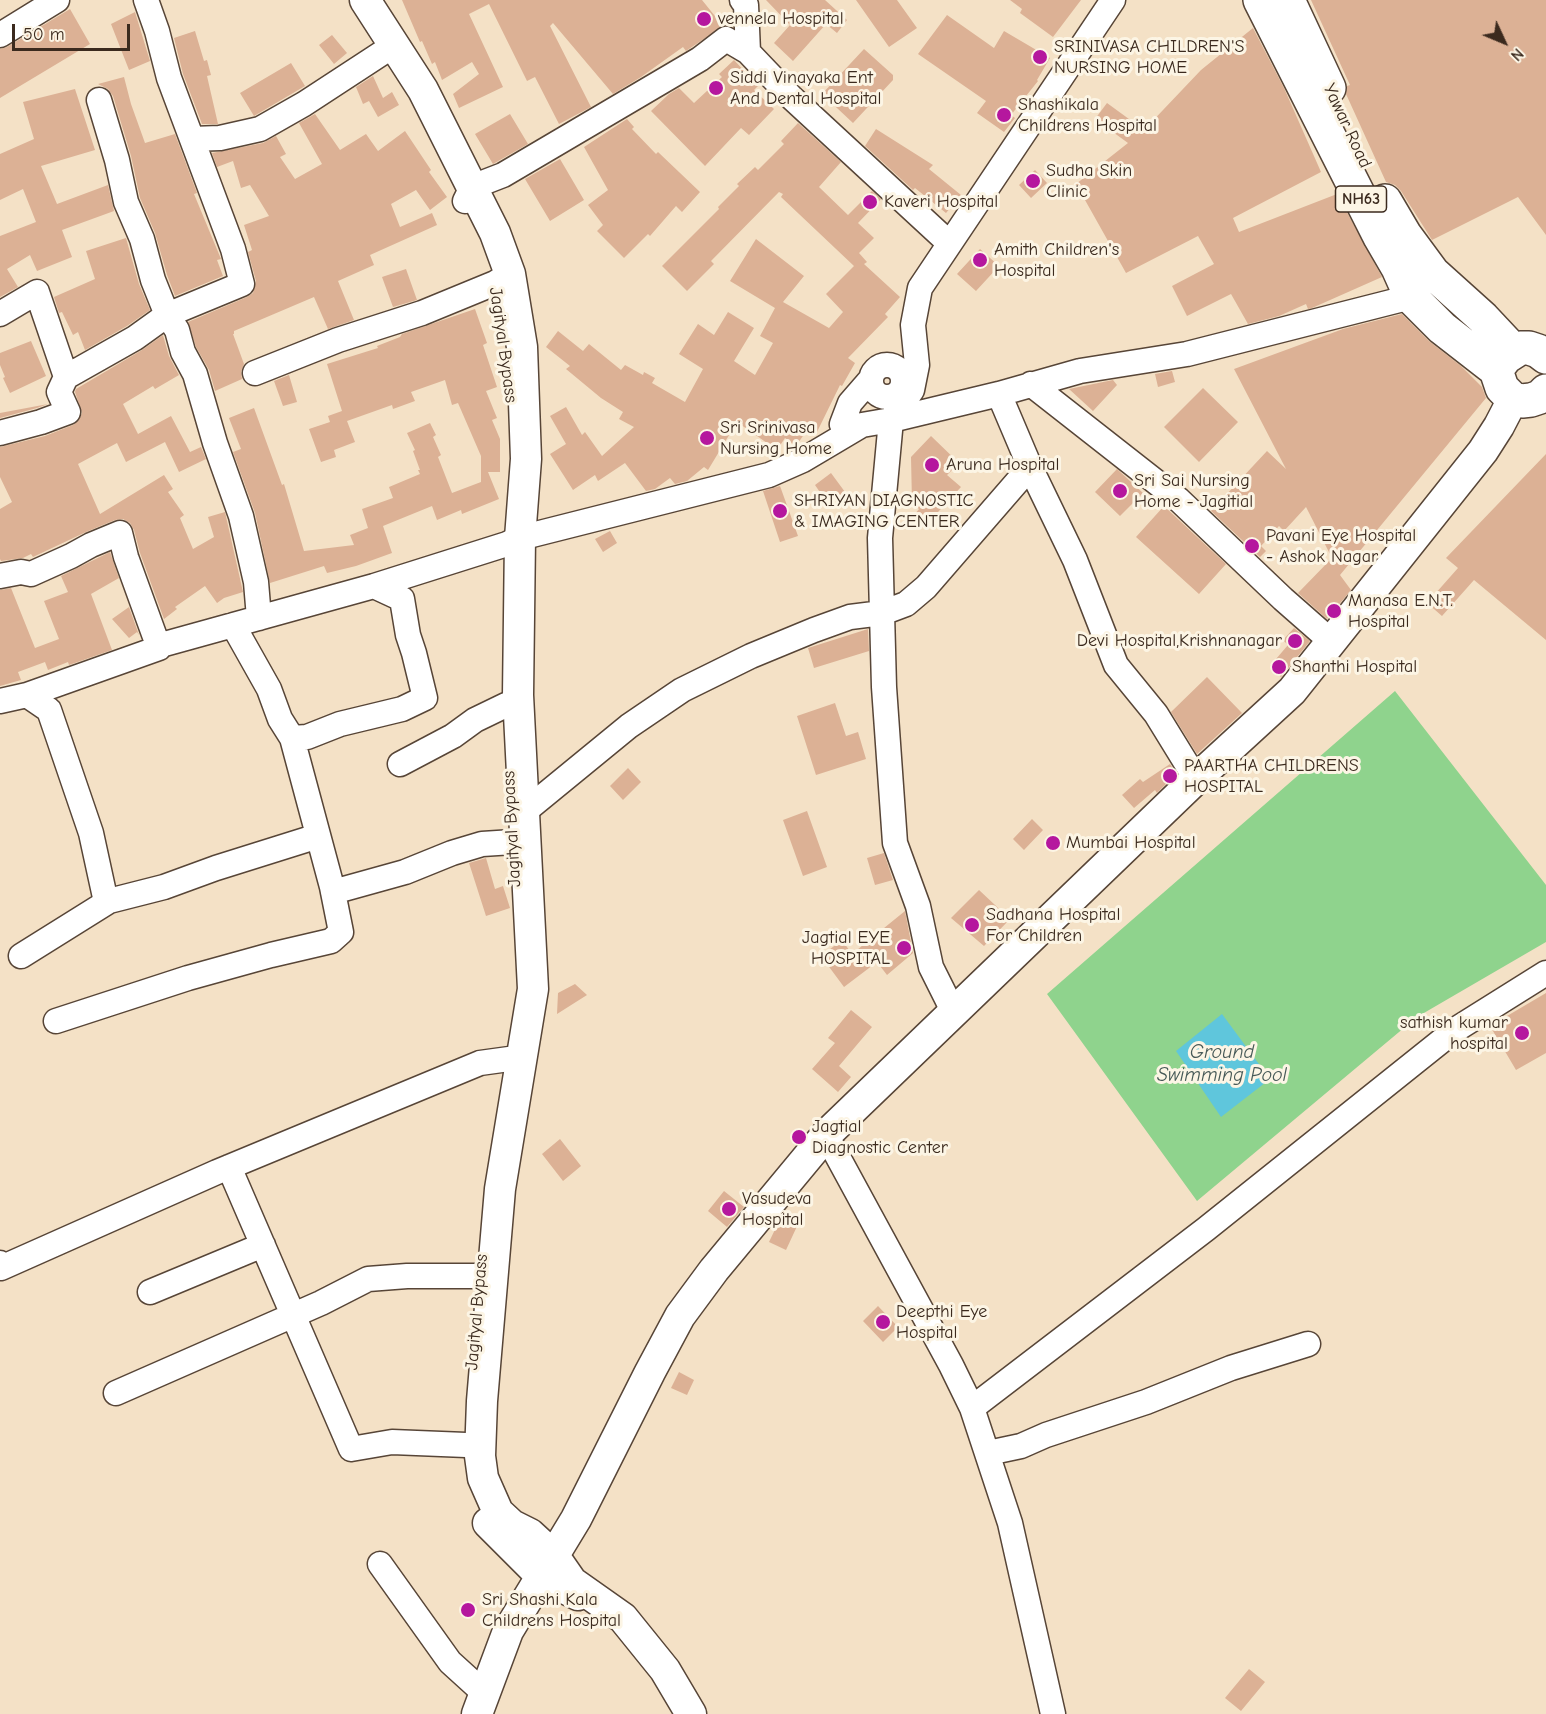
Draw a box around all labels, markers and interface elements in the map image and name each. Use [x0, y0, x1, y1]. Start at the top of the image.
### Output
place label: vennela Hospital [718, 8, 844, 30]
marker: vennela Hospital [695, 10, 713, 28]
scale bar [15, 12, 134, 50]
north arrow [1474, 12, 1534, 72]
text: 50 m [23, 24, 65, 45]
place label: SRINIVASA CHILDREN'S NURSING HOME [1054, 36, 1244, 78]
text: N [1507, 44, 1527, 65]
marker: SRINIVASA CHILDREN'S NURSING HOME [1031, 48, 1049, 66]
place label: Siddi Vinayaka Ent And Dental Hospital [730, 67, 882, 110]
marker: Siddi Vinayaka Ent And Dental Hospital [707, 79, 725, 97]
street label: Yawar Road [1318, 80, 1376, 172]
place label: Shashikala Childrens Hospital [1018, 94, 1157, 136]
marker: Shashikala Childrens Hospital [995, 106, 1013, 124]
place label: Sudha Skin Clinic [1046, 160, 1132, 202]
marker: Sudha Skin Clinic [1024, 172, 1042, 190]
road number: NH63 [1336, 186, 1386, 212]
place label: Kaveri Hospital [884, 191, 998, 213]
marker: Kaveri Hospital [861, 193, 879, 211]
place label: Amith Children's Hospital [994, 239, 1119, 282]
marker: Amith Children's Hospital [971, 251, 989, 269]
street label: Jagityal Bypass [484, 286, 522, 404]
place label: Sri Srinivasa Nursing Home [720, 417, 832, 460]
marker: Sri Srinivasa Nursing Home [698, 429, 716, 447]
place label: Aruna Hospital [946, 454, 1059, 476]
marker: Aruna Hospital [923, 456, 941, 474]
place label: Sri Sai Nursing Home - Jagitial [1134, 470, 1253, 512]
marker: Sri Sai Nursing Home - Jagitial [1111, 482, 1129, 500]
place label: SHRIYAN DIAGNOSTIC & IMAGING CENTER [794, 490, 974, 532]
marker: SHRIYAN DIAGNOSTIC & IMAGING CENTER [771, 502, 789, 520]
place label: Pavani Eye Hospital - Ashok Nagar [1266, 525, 1416, 568]
marker: Pavani Eye Hospital - Ashok Nagar [1243, 537, 1261, 555]
place label: Manasa E.N.T. Hospital [1348, 590, 1453, 632]
marker: Manasa E.N.T. Hospital [1325, 602, 1343, 620]
place label: Devi Hospital,Krishnanagar [1077, 630, 1282, 652]
marker: Devi Hospital,Krishnanagar [1286, 632, 1304, 650]
place label: Shanthi Hospital [1292, 656, 1417, 678]
marker: Shanthi Hospital [1270, 658, 1288, 676]
place label: PAARTHA CHILDRENS HOSPITAL [1184, 755, 1359, 798]
marker: PAARTHA CHILDRENS HOSPITAL [1161, 767, 1179, 785]
street label: Jagityal Bypass [498, 770, 526, 888]
place label: Mumbai Hospital [1066, 832, 1196, 854]
marker: Mumbai Hospital [1044, 834, 1062, 852]
place label: Sadhana Hospital For Children [986, 904, 1120, 946]
marker: Sadhana Hospital For Children [963, 916, 981, 934]
place label: Jagtial EYE HOSPITAL [802, 927, 890, 970]
marker: Jagtial EYE HOSPITAL [895, 939, 913, 957]
place label: sathish kumar hospital [1400, 1012, 1508, 1054]
marker: sathish kumar hospital [1513, 1024, 1531, 1042]
water label: Ground Swimming Pool [1157, 1040, 1287, 1087]
place label: Jagtial Diagnostic Center [812, 1116, 948, 1158]
marker: Jagtial Diagnostic Center [790, 1128, 808, 1146]
place label: Vasudeva Hospital [742, 1188, 812, 1230]
marker: Vasudeva Hospital [720, 1200, 738, 1218]
street label: Jagityal Bypass [461, 1253, 493, 1371]
place label: Deepthi Eye Hospital [896, 1301, 987, 1344]
marker: Deepthi Eye Hospital [874, 1313, 892, 1331]
place label: Sri Shashi Kala Childrens Hospital [482, 1589, 621, 1632]
marker: Sri Shashi Kala Childrens Hospital [459, 1601, 477, 1619]

